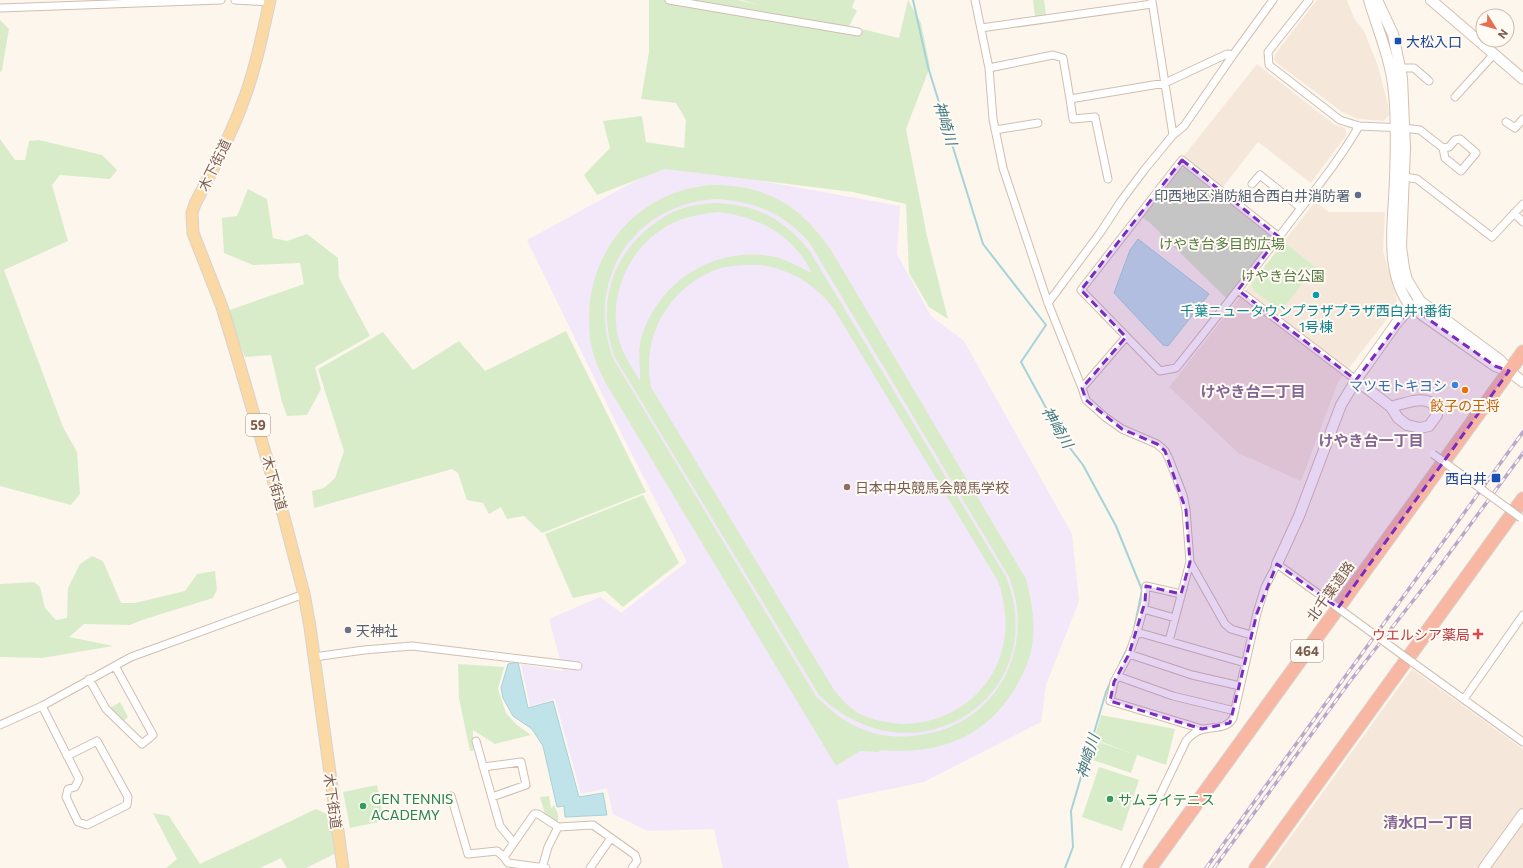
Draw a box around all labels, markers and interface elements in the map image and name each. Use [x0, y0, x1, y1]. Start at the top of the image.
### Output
north arrow [1475, 8, 1515, 48]
text: N [1496, 27, 1511, 42]
place label: 大松入口 [1406, 33, 1462, 50]
marker: 大松入口 [1393, 36, 1403, 46]
water label: 神崎川 [931, 99, 962, 149]
street label: 木下街道 [194, 136, 234, 194]
place label: 印西地区消防組合西白井消防署 [1154, 187, 1350, 204]
marker: 印西地区消防組合西白井消防署 [1353, 190, 1363, 200]
park label: けやき台多目的広場 [1159, 235, 1285, 252]
park label: けやき台公園 [1241, 267, 1325, 284]
marker: 千葉ニュータウンプラザプラザ西白井1番街 1号棟 [1311, 290, 1321, 300]
place label: 千葉ニュータウンプラザプラザ西白井1番街 1号棟 [1180, 302, 1452, 335]
place label: マツモトキヨシ [1349, 377, 1447, 394]
marker: マツモトキヨシ [1450, 380, 1460, 390]
district label: けやき台二丁目 [1200, 382, 1306, 400]
marker: 餃子の王将 [1460, 385, 1470, 395]
place label: 餃子の王将 [1430, 397, 1500, 414]
water label: 神崎川 [1039, 403, 1078, 453]
road number: 59 [246, 414, 270, 436]
district label: けやき台一丁目 [1318, 431, 1424, 449]
street label: 木下街道 [259, 454, 291, 512]
place label: 西白井 [1445, 470, 1487, 487]
marker: 西白井 [1490, 472, 1502, 484]
place label: 日本中央競馬会競馬学校 [855, 479, 1009, 496]
marker: 日本中央競馬会競馬学校 [842, 482, 852, 492]
street label: 北千葉道路 [1303, 558, 1357, 624]
place label: 天神社 [356, 622, 398, 639]
marker: 天神社 [343, 625, 353, 635]
place label: ウエルシア薬局 [1372, 626, 1470, 643]
marker: ウエルシア薬局 [1473, 629, 1483, 639]
road number: 464 [1291, 640, 1323, 662]
water label: 神崎川 [1072, 730, 1103, 780]
street label: 木下街道 [321, 772, 345, 830]
place label: GEN TENNIS ACADEMY [371, 790, 453, 823]
place label: サムライテニス [1118, 791, 1215, 808]
marker: サムライテニス [1105, 794, 1115, 804]
marker: GEN TENNIS ACADEMY [358, 801, 368, 811]
district label: 清水口一丁目 [1383, 813, 1473, 831]

